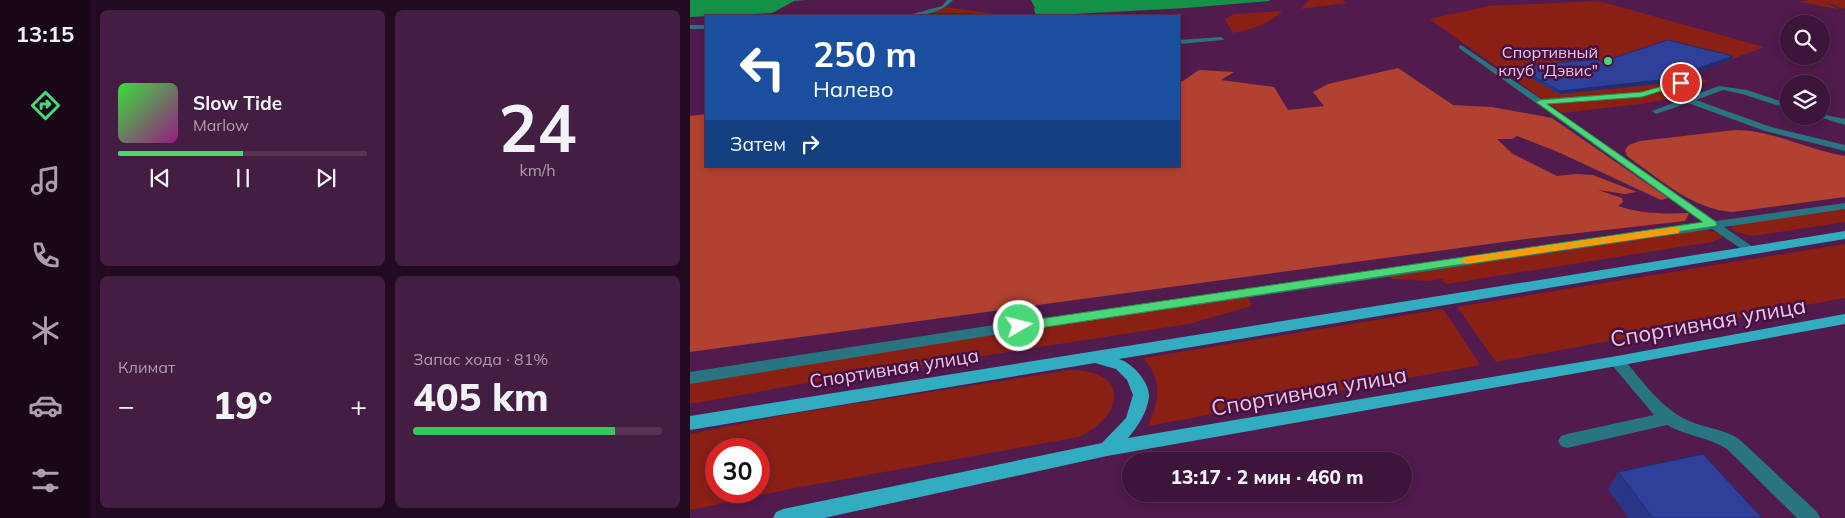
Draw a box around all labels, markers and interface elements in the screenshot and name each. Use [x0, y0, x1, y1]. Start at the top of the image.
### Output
map controls [1780, 15, 1830, 125]
button: search [1780, 15, 1830, 65]
text: 13:15 [16, 20, 74, 48]
text: 250 m [813, 32, 917, 76]
icon: left [730, 35, 795, 100]
place label: Спортивный клуб "Дэвис" [1498, 42, 1598, 80]
marker: Спортивный клуб "Дэвис" [1602, 55, 1614, 67]
pin [1660, 62, 1702, 104]
icon: arrive [1667, 69, 1695, 97]
text: Налево [813, 75, 893, 103]
button: layers [1780, 75, 1830, 125]
text: 24 [498, 87, 577, 168]
icon: directions [28, 88, 63, 123]
text: Slow Tide [193, 91, 282, 115]
text: Marlow [193, 115, 249, 135]
icon: right [796, 130, 824, 158]
text: Затем [730, 132, 786, 156]
text: km/h [519, 160, 556, 180]
icon: music [28, 163, 63, 198]
icon: previous [146, 164, 174, 192]
icon: pause [229, 164, 257, 192]
icon: next [312, 164, 340, 192]
icon: phone [28, 238, 63, 273]
street label: Спортивная улица [1608, 291, 1808, 353]
position arrow [992, 299, 1044, 351]
icon: climate [28, 313, 63, 348]
street label: Спортивная улица [808, 343, 980, 393]
text: Запас хода · 81% [413, 349, 548, 369]
text: Климат [118, 357, 175, 377]
street label: Спортивная улица [1209, 360, 1409, 422]
text: 405 km [413, 373, 549, 421]
text: 19° [212, 381, 273, 429]
icon: car [28, 388, 63, 423]
text: − [118, 388, 135, 423]
text: + [350, 388, 367, 423]
speed limit sign: 30 [705, 438, 770, 503]
icon: filters [28, 463, 63, 498]
text: 13:17 · 2 мин · 460 m [1170, 465, 1364, 489]

